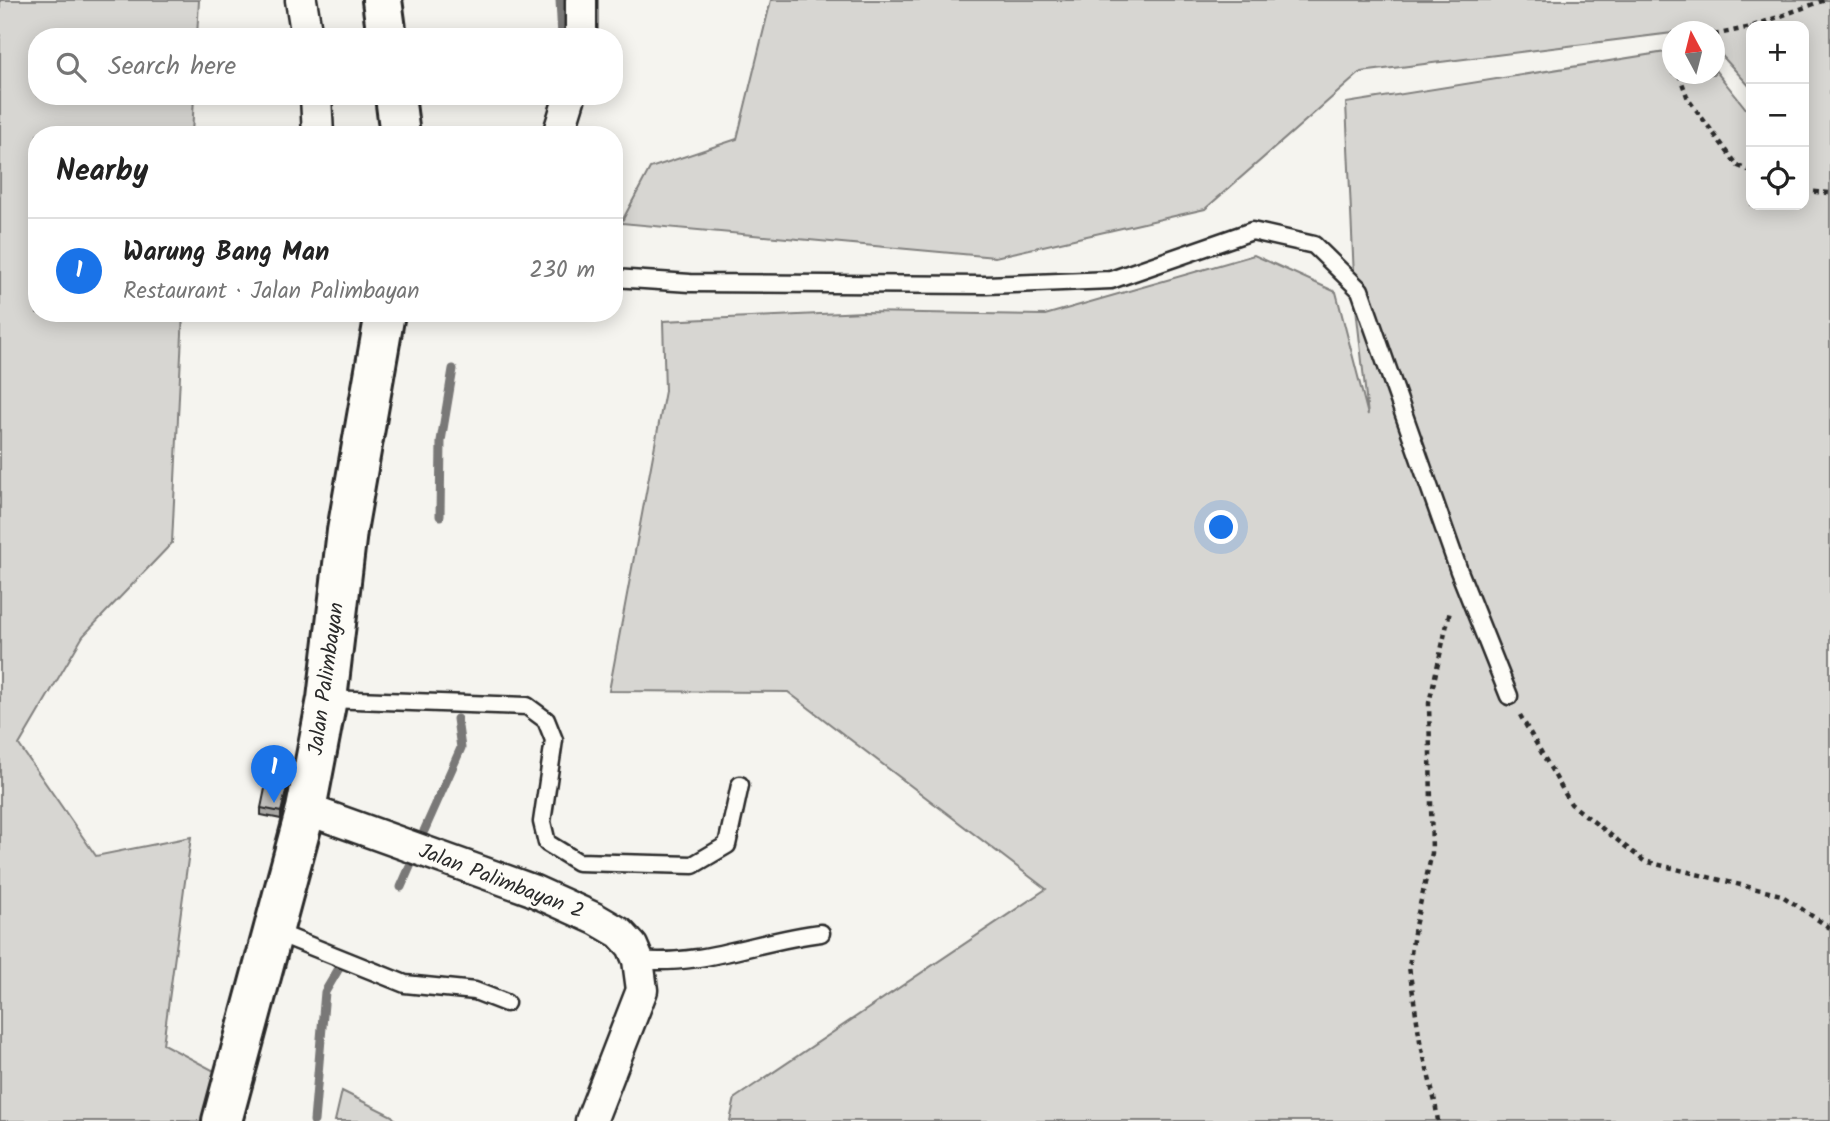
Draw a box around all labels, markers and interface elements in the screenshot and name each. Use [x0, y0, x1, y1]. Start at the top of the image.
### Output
north arrow [1662, 21, 1725, 84]
map controls [1746, 21, 1809, 210]
button: + [1746, 21, 1809, 84]
search box [28, 28, 623, 105]
text: Search here [108, 46, 236, 88]
icon: search [52, 48, 90, 86]
button: − [1746, 84, 1809, 147]
button: locate [1746, 147, 1809, 210]
text: Nearby [56, 148, 148, 196]
text: Warung Bang Man [123, 232, 329, 274]
text: 1 [76, 253, 82, 289]
text: 230 m [529, 253, 595, 289]
text: Restaurant · Jalan Palimbayan [123, 274, 420, 310]
your location [1204, 510, 1238, 544]
street label: Jalan Palimbayan [300, 600, 354, 758]
pin: 1 [251, 745, 297, 803]
street label: Jalan Palimbayan 2 [413, 835, 589, 929]

